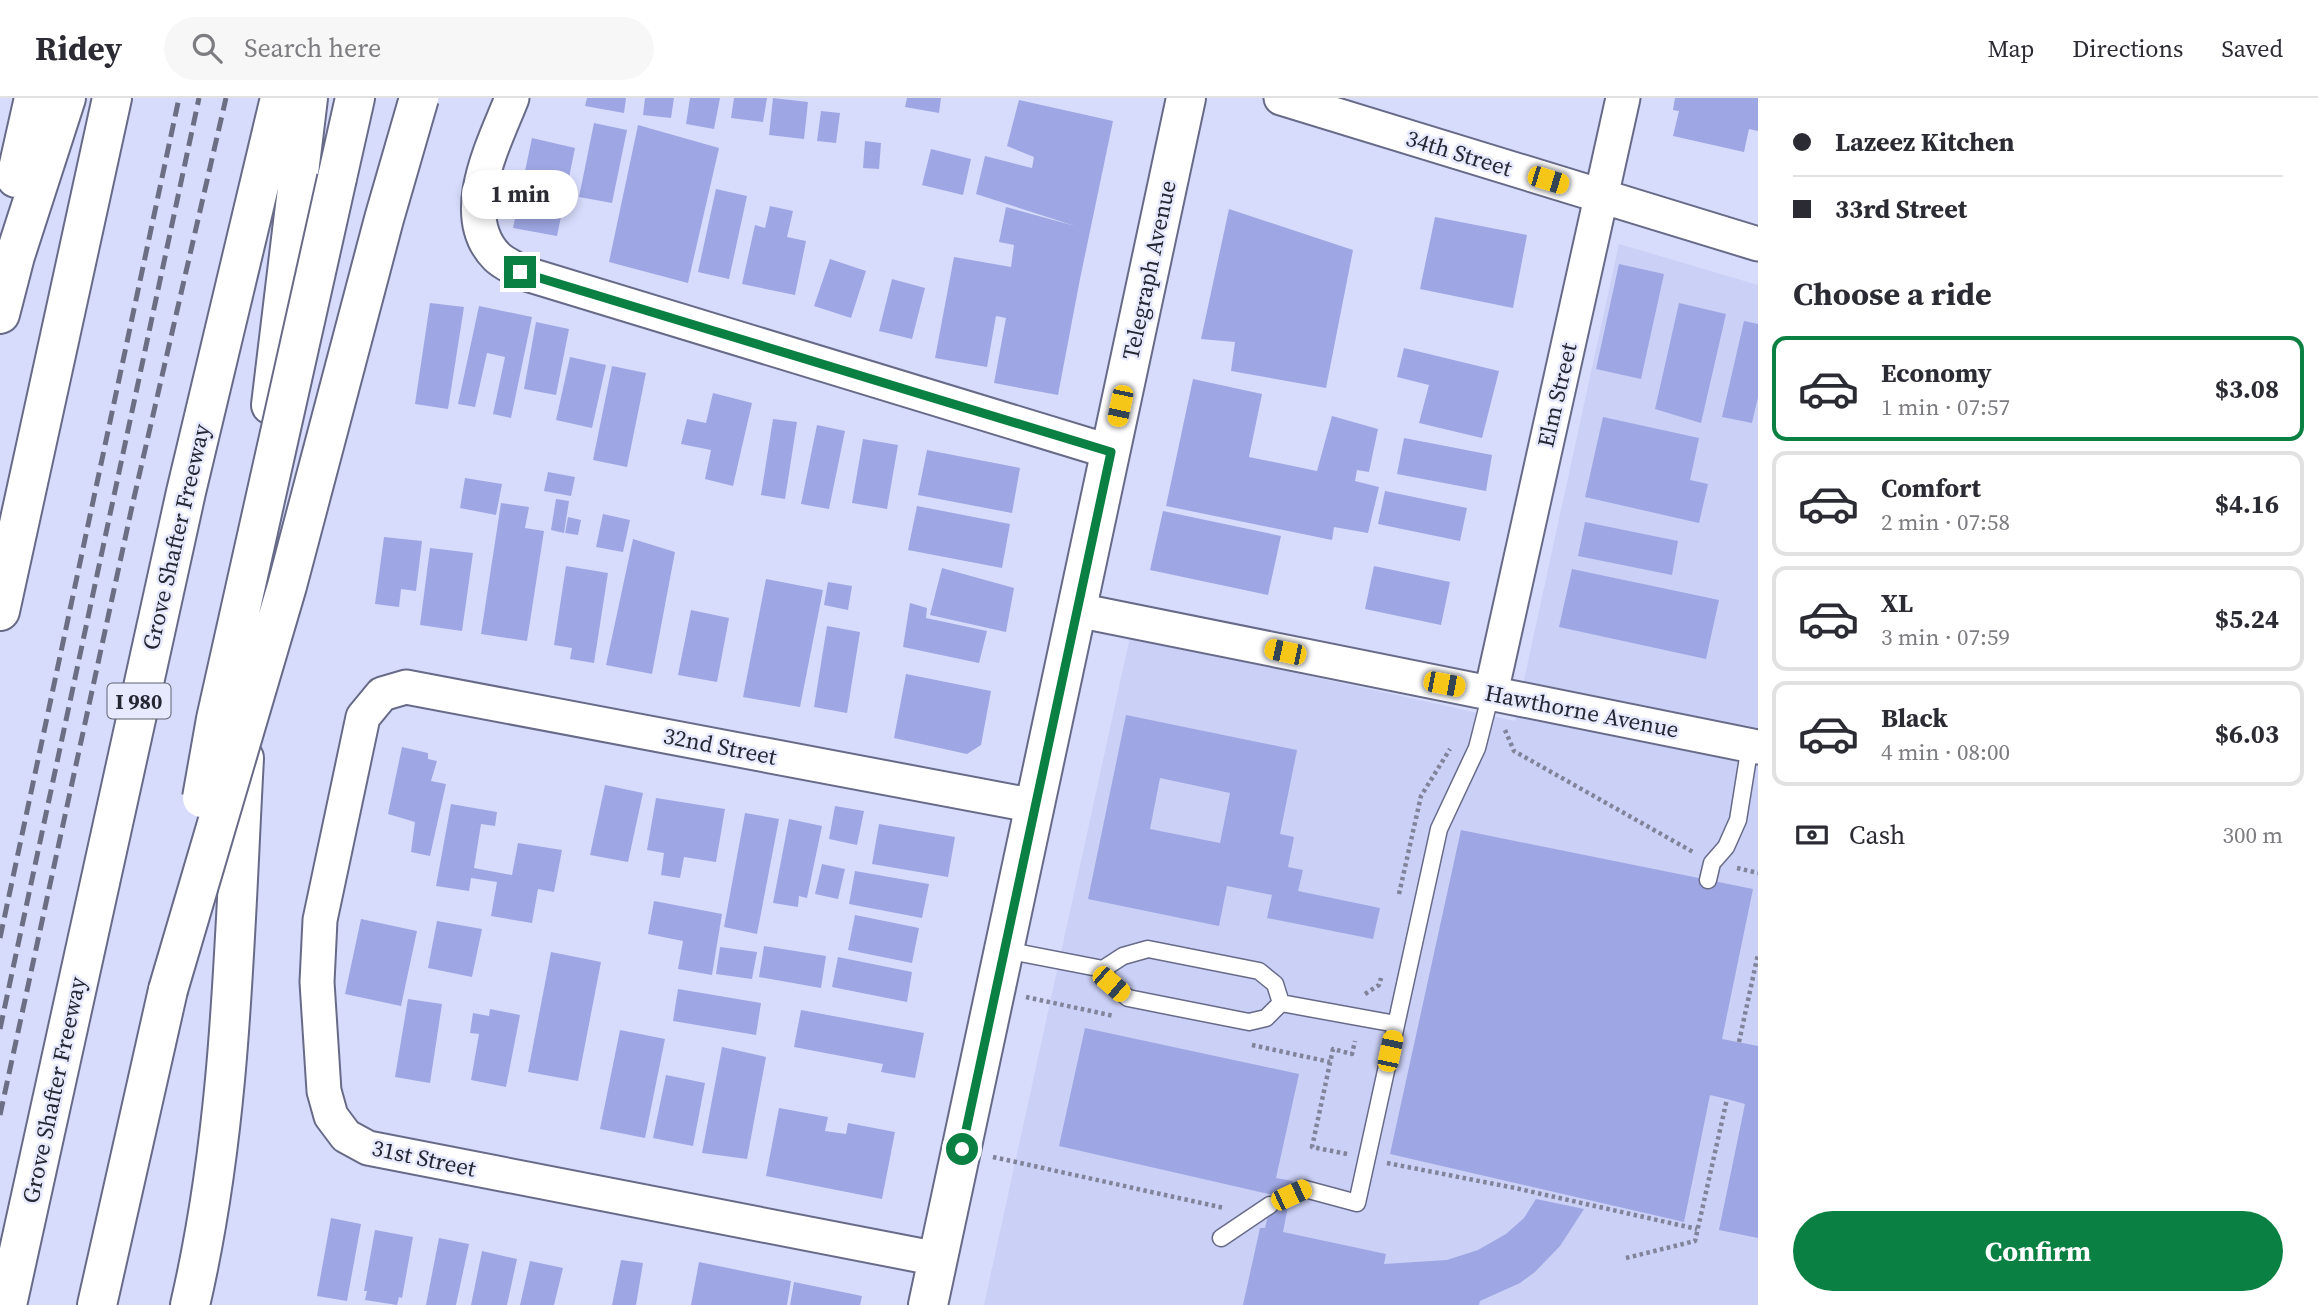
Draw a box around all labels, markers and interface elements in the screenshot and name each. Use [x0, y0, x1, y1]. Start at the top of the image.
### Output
search box [164, 17, 654, 80]
text: Ridey [35, 26, 122, 71]
icon: search [188, 29, 226, 67]
text: Search here [244, 30, 381, 66]
text: Map [1987, 32, 2034, 65]
text: Directions [2072, 32, 2183, 65]
text: Saved [2221, 32, 2283, 65]
street label: 34th Street [1402, 122, 1516, 184]
text: Lazeez Kitchen [1835, 124, 2015, 160]
car [1525, 164, 1572, 196]
callout: 1 min [462, 170, 578, 220]
street label: Telegraph Avenue [1114, 177, 1184, 363]
text: 1 min [490, 178, 550, 210]
text: 33rd Street [1835, 191, 1967, 227]
route end [504, 256, 536, 288]
text: Choose a ride [1793, 272, 1992, 316]
street label: Elm Street [1529, 339, 1585, 450]
text: Economy [1881, 355, 1992, 391]
icon: car [1797, 357, 1860, 420]
text: $3.08 [2215, 371, 2279, 407]
car [1106, 383, 1135, 429]
text: 1 min · 07:57 [1881, 391, 2010, 423]
street label: Grove Shafter Freeway [134, 421, 218, 653]
text: Comfort [1881, 470, 1981, 506]
icon: car [1797, 472, 1860, 535]
text: $4.16 [2215, 486, 2279, 522]
text: 2 min · 07:58 [1881, 506, 2010, 538]
text: XL [1881, 585, 1913, 621]
icon: car [1797, 587, 1860, 650]
text: $5.24 [2215, 601, 2279, 637]
text: 3 min · 07:59 [1881, 621, 2010, 653]
car [1263, 637, 1308, 667]
car [1422, 670, 1467, 698]
street label: Hawthorne Avenue [1482, 677, 1682, 745]
road number: I 980 [108, 684, 170, 718]
text: Black [1881, 700, 1948, 736]
icon: car [1797, 702, 1860, 765]
text: $6.03 [2215, 716, 2279, 752]
street label: 32nd Street [661, 719, 780, 773]
text: 4 min · 08:00 [1881, 736, 2010, 768]
icon: cash [1793, 816, 1831, 854]
text: Cash [1849, 817, 1905, 853]
text: 300 m [2222, 819, 2283, 851]
car [1089, 962, 1134, 1006]
street label: Grove Shafter Freeway [14, 974, 94, 1206]
car [1376, 1028, 1405, 1074]
street label: 31st Street [369, 1131, 479, 1185]
route start [946, 1133, 978, 1165]
car [1268, 1177, 1315, 1213]
button: Confirm [1793, 1211, 2283, 1291]

